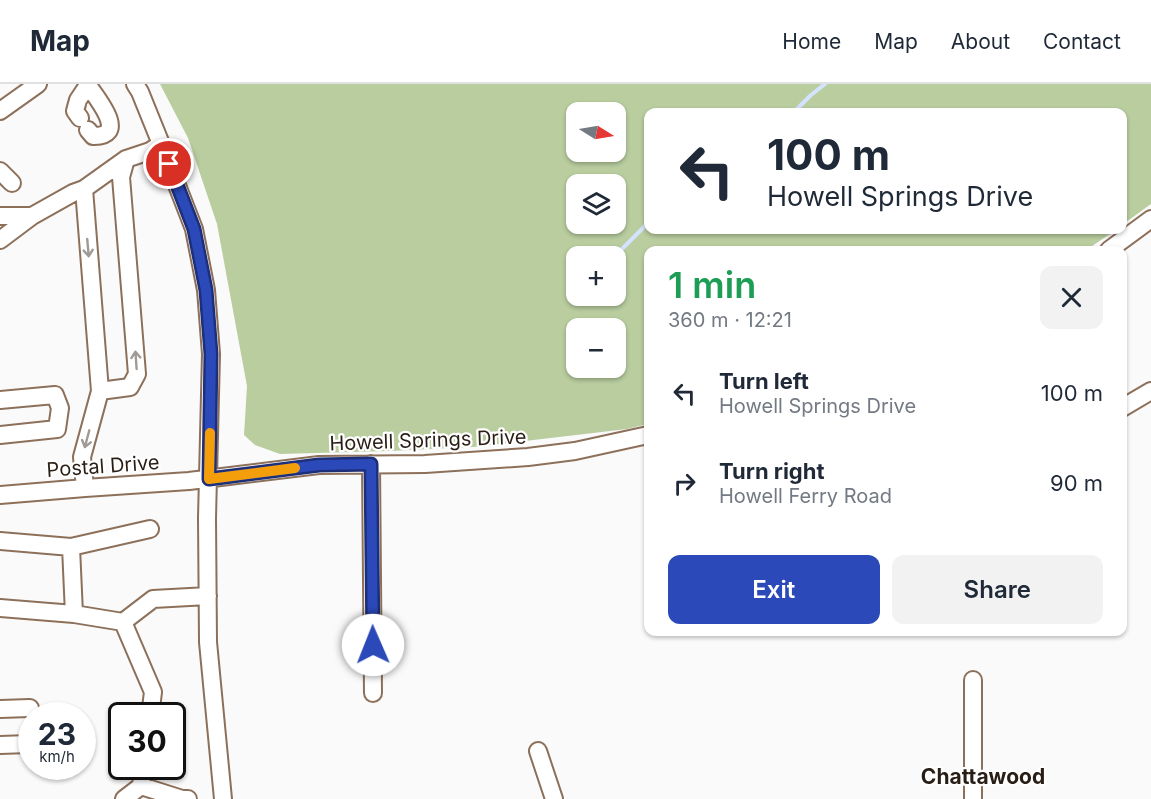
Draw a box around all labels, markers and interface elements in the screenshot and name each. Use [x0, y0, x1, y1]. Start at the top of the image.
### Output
text: Map [30, 24, 90, 58]
text: Home [782, 29, 841, 54]
text: Map [874, 29, 918, 54]
text: About [951, 29, 1010, 54]
text: Contact [1043, 29, 1121, 54]
north arrow [566, 102, 626, 162]
map controls [566, 102, 626, 378]
text: 100 m [767, 129, 890, 180]
icon: left [668, 132, 746, 210]
pin [143, 138, 194, 189]
icon: arrive [152, 147, 185, 180]
button: layers [566, 174, 626, 234]
text: Howell Springs Drive [767, 180, 1033, 213]
one-way arrow [83, 237, 94, 257]
button: + [566, 246, 626, 306]
text: 1 min [668, 263, 756, 307]
button: close [1040, 266, 1103, 329]
text: 360 m · 12:21 [668, 308, 792, 332]
button: − [566, 318, 626, 378]
one-way arrow [130, 351, 141, 371]
text: Turn left [719, 368, 809, 394]
icon: left [668, 377, 701, 410]
text: 100 m [1041, 380, 1103, 406]
text: Howell Springs Drive [719, 394, 916, 418]
street label: Howell Springs Drive [329, 425, 527, 455]
one-way arrow [81, 429, 92, 448]
street label: Postal Drive [46, 450, 160, 482]
text: Turn right [719, 458, 825, 484]
icon: right [668, 467, 701, 500]
text: 90 m [1050, 470, 1103, 496]
text: Howell Ferry Road [719, 484, 892, 508]
button: Exit [668, 555, 880, 624]
button: Share [892, 555, 1103, 624]
position arrow [341, 613, 405, 677]
speed limit sign: 30 [108, 702, 186, 780]
text: 23 [38, 716, 76, 752]
text: km/h [39, 747, 75, 766]
district label: Chattawood [921, 764, 1045, 789]

